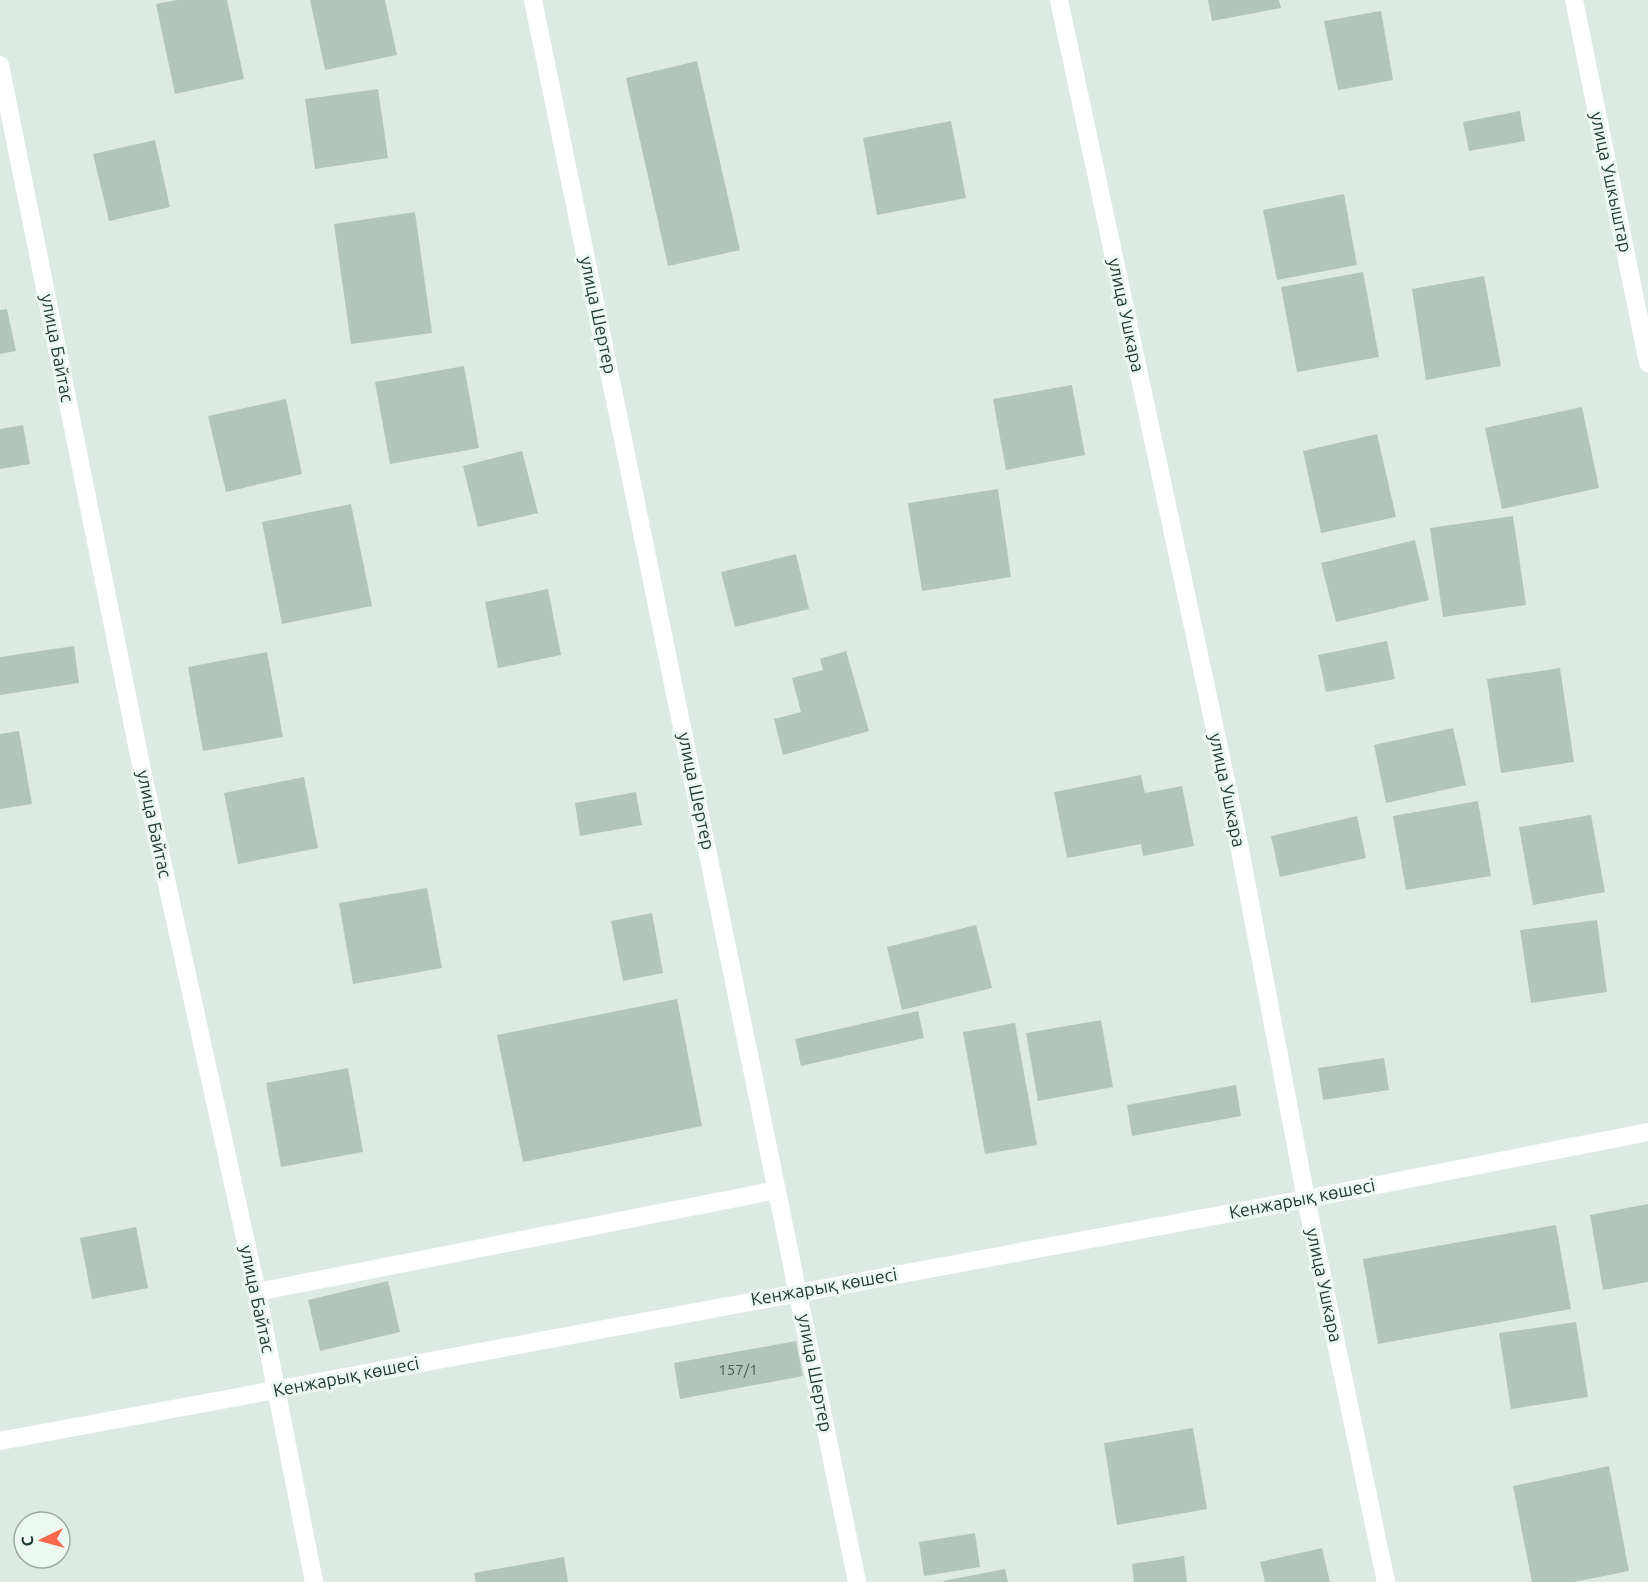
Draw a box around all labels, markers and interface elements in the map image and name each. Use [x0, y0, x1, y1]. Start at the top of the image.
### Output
street label: улица Ушкыштар [1587, 110, 1637, 254]
street label: улица Шертер [577, 254, 621, 375]
street label: улица Ушкара [1105, 256, 1149, 374]
street label: улица Байтас [38, 292, 78, 404]
street label: улица Шертер [675, 730, 719, 851]
street label: улица Ушкара [1206, 731, 1250, 849]
street label: улица Байтас [134, 768, 176, 880]
street label: Кенжарық көшесі [1227, 1174, 1376, 1222]
street label: улица Ушкара [1303, 1226, 1347, 1344]
street label: улица Байтас [237, 1243, 279, 1355]
street label: Кенжарық көшесі [749, 1263, 899, 1309]
street label: улица Шертер [795, 1312, 837, 1434]
street label: Кенжарық көшесі [271, 1352, 420, 1400]
house number: 157/1 [718, 1361, 758, 1378]
north arrow [12, 1510, 72, 1570]
text: С [18, 1535, 36, 1547]

